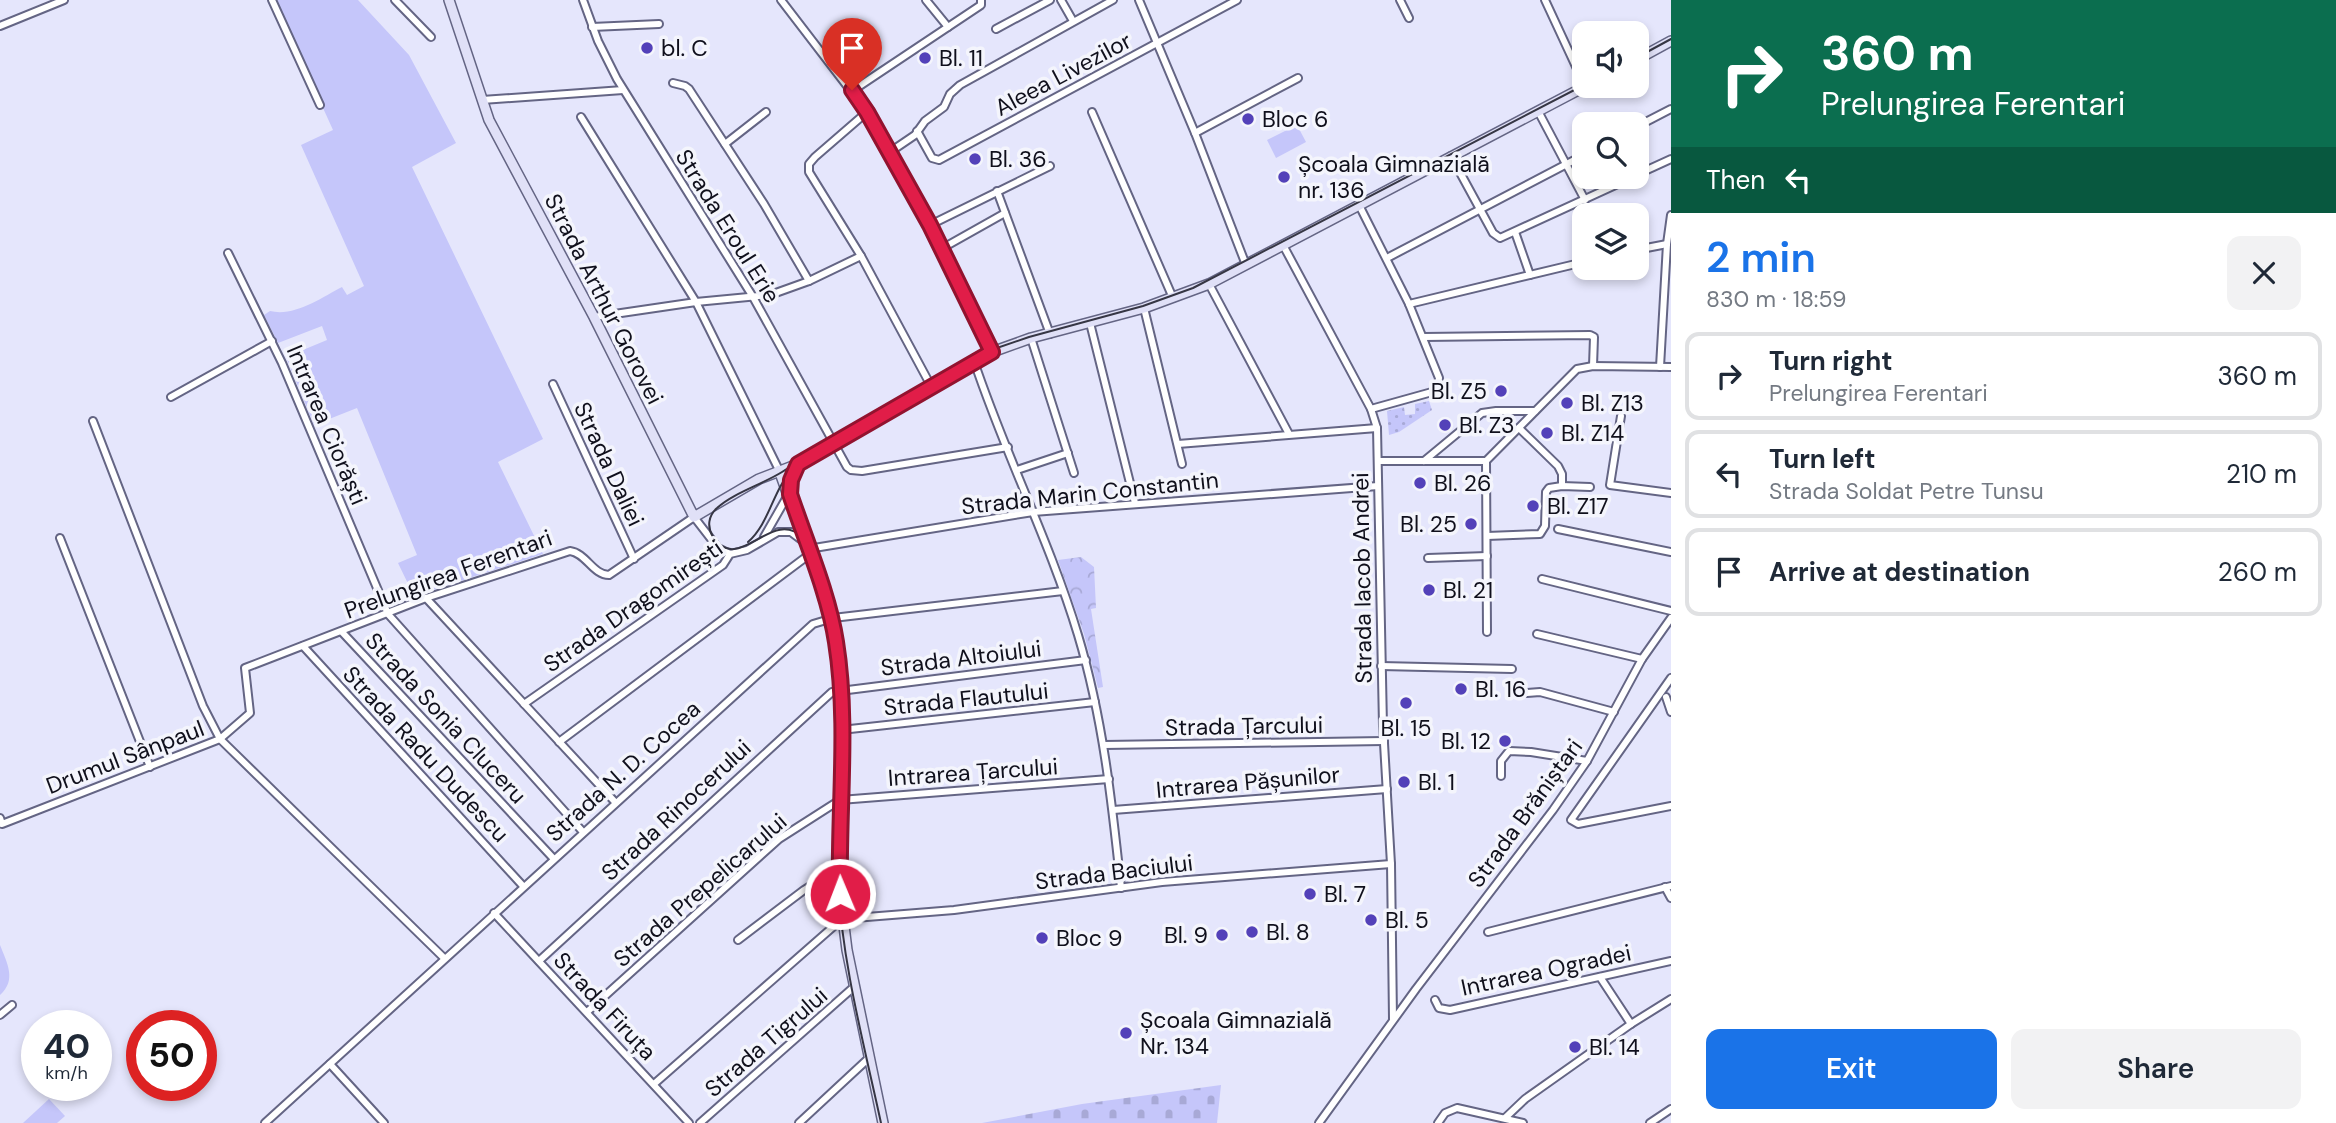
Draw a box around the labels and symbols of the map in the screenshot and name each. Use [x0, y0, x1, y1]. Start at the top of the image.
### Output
pin [822, 18, 882, 90]
street label: Aleea Livezilor [989, 25, 1137, 123]
place label: bl. C [661, 33, 708, 63]
marker: bl. C [639, 40, 655, 56]
place label: Bl. 11 [939, 43, 983, 73]
marker: Bl. 11 [917, 50, 933, 66]
place label: Bloc 6 [1262, 104, 1328, 134]
marker: Bloc 6 [1240, 111, 1256, 127]
street label: Strada Eroul Erie [669, 144, 787, 308]
place label: Bl. 36 [989, 144, 1047, 174]
place label: Școala Gimnazială nr. 136 [1298, 149, 1490, 205]
marker: Bl. 36 [967, 151, 983, 167]
marker: Școala Gimnazială nr. 136 [1276, 169, 1292, 185]
street label: Strada Arthur Gorovei [538, 189, 670, 409]
street label: Intrarea Ciorăști [280, 341, 374, 509]
place label: Bl. Z5 [1431, 376, 1487, 406]
marker: Bl. Z5 [1493, 383, 1509, 399]
place label: Bl. Z13 [1581, 388, 1644, 418]
marker: Bl. Z13 [1559, 395, 1575, 411]
street label: Strada Daliei [567, 397, 651, 531]
place label: Bl. Z3 [1459, 410, 1515, 440]
marker: Bl. Z3 [1437, 417, 1453, 433]
place label: Bl. Z14 [1561, 418, 1624, 448]
marker: Bl. Z14 [1539, 425, 1555, 441]
street label: Strada Marin Constantin [960, 465, 1220, 521]
place label: Bl. 26 [1434, 468, 1491, 498]
street label: Strada Iacob Andrei [1345, 472, 1379, 684]
marker: Bl. 26 [1412, 475, 1428, 491]
place label: Bl. Z17 [1547, 491, 1609, 521]
marker: Bl. Z17 [1525, 498, 1541, 514]
place label: Bl. 25 [1400, 509, 1457, 539]
marker: Bl. 25 [1463, 516, 1479, 532]
street label: Prelungirea Ferentari [340, 522, 556, 626]
street label: Strada Dragomirești [538, 533, 728, 679]
place label: Bl. 21 [1443, 575, 1493, 605]
marker: Bl. 21 [1421, 582, 1437, 598]
street label: Strada Sonia Cluceru [359, 626, 533, 810]
street label: Strada Altoiului [879, 633, 1043, 683]
street label: Strada Radu Dudescu [336, 660, 516, 848]
place label: Bl. 16 [1475, 674, 1526, 704]
street label: Strada Flautului [882, 675, 1050, 723]
marker: Bl. 16 [1453, 681, 1469, 697]
street label: Strada N. D. Cocea [540, 694, 706, 848]
marker: Bl. 15 [1398, 695, 1414, 711]
street label: Strada Țarcului [1165, 710, 1323, 742]
street label: Drumul Sânpaul [42, 713, 208, 801]
place label: Bl. 15 [1381, 713, 1431, 743]
place label: Bl. 12 [1441, 726, 1491, 756]
street label: Strada Rinocerului [595, 733, 757, 887]
street label: Strada Brăniștari [1461, 733, 1589, 893]
marker: Bl. 12 [1497, 733, 1513, 749]
street label: Intrarea Țarcului [887, 751, 1059, 793]
street label: Intrarea Pășunilor [1155, 759, 1341, 805]
place label: Bl. 1 [1418, 767, 1455, 797]
marker: Bl. 1 [1396, 774, 1412, 790]
street label: Strada Prepelicarului [607, 806, 793, 974]
street label: Strada Baciului [1034, 847, 1194, 897]
position arrow [803, 857, 877, 931]
place label: Bl. 7 [1324, 879, 1366, 909]
marker: Bl. 7 [1302, 886, 1318, 902]
place label: Bl. 5 [1385, 905, 1429, 935]
marker: Bl. 5 [1363, 912, 1379, 928]
place label: Bl. 8 [1266, 917, 1310, 947]
place label: Bl. 9 [1164, 920, 1208, 950]
place label: Bloc 9 [1056, 923, 1122, 953]
marker: Bl. 8 [1244, 924, 1260, 940]
marker: Bl. 9 [1214, 927, 1230, 943]
marker: Bloc 9 [1034, 930, 1050, 946]
street label: Intrarea Ogradei [1458, 937, 1634, 1003]
street label: Strada Firuța [547, 945, 663, 1067]
street label: Strada Tigrului [698, 980, 834, 1104]
place label: Școala Gimnazială Nr. 134 [1140, 1005, 1332, 1061]
speed limit sign: 50 [126, 1010, 217, 1101]
marker: Școala Gimnazială Nr. 134 [1118, 1025, 1134, 1041]
place label: Bl. 14 [1589, 1032, 1640, 1062]
marker: Bl. 14 [1567, 1039, 1583, 1055]

